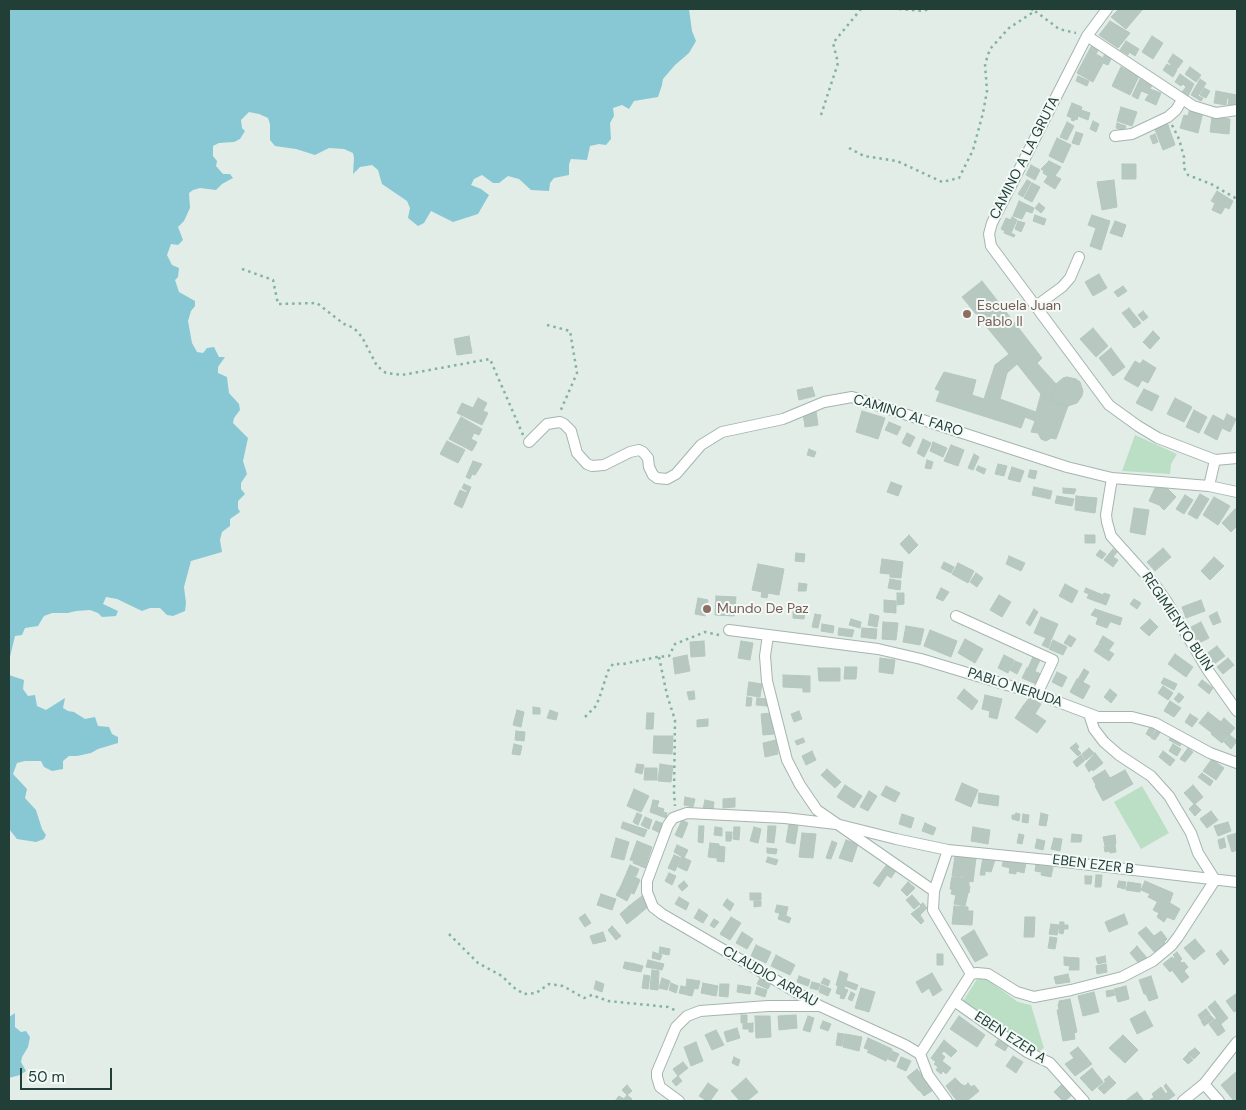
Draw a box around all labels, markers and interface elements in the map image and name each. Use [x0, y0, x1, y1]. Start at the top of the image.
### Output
street label: CAMINO A LA GRUTA [987, 94, 1063, 222]
place label: Escuela Juan Pablo II [977, 298, 1061, 331]
marker: Escuela Juan Pablo II [961, 308, 973, 320]
street label: CAMINO AL FARO [851, 391, 965, 441]
street label: REGIMIENTO BUIN [1138, 570, 1216, 674]
place label: Mundo De Paz [717, 601, 809, 617]
marker: Mundo De Paz [701, 603, 713, 615]
street label: PABLO NERUDA [965, 665, 1065, 711]
street label: EBEN EZER B [1052, 852, 1134, 878]
street label: CLAUDIO ARRAU [720, 943, 820, 1011]
street label: EBEN EZER A [971, 1009, 1049, 1067]
scale bar [22, 1058, 115, 1090]
text: 50 m [28, 1067, 65, 1087]

